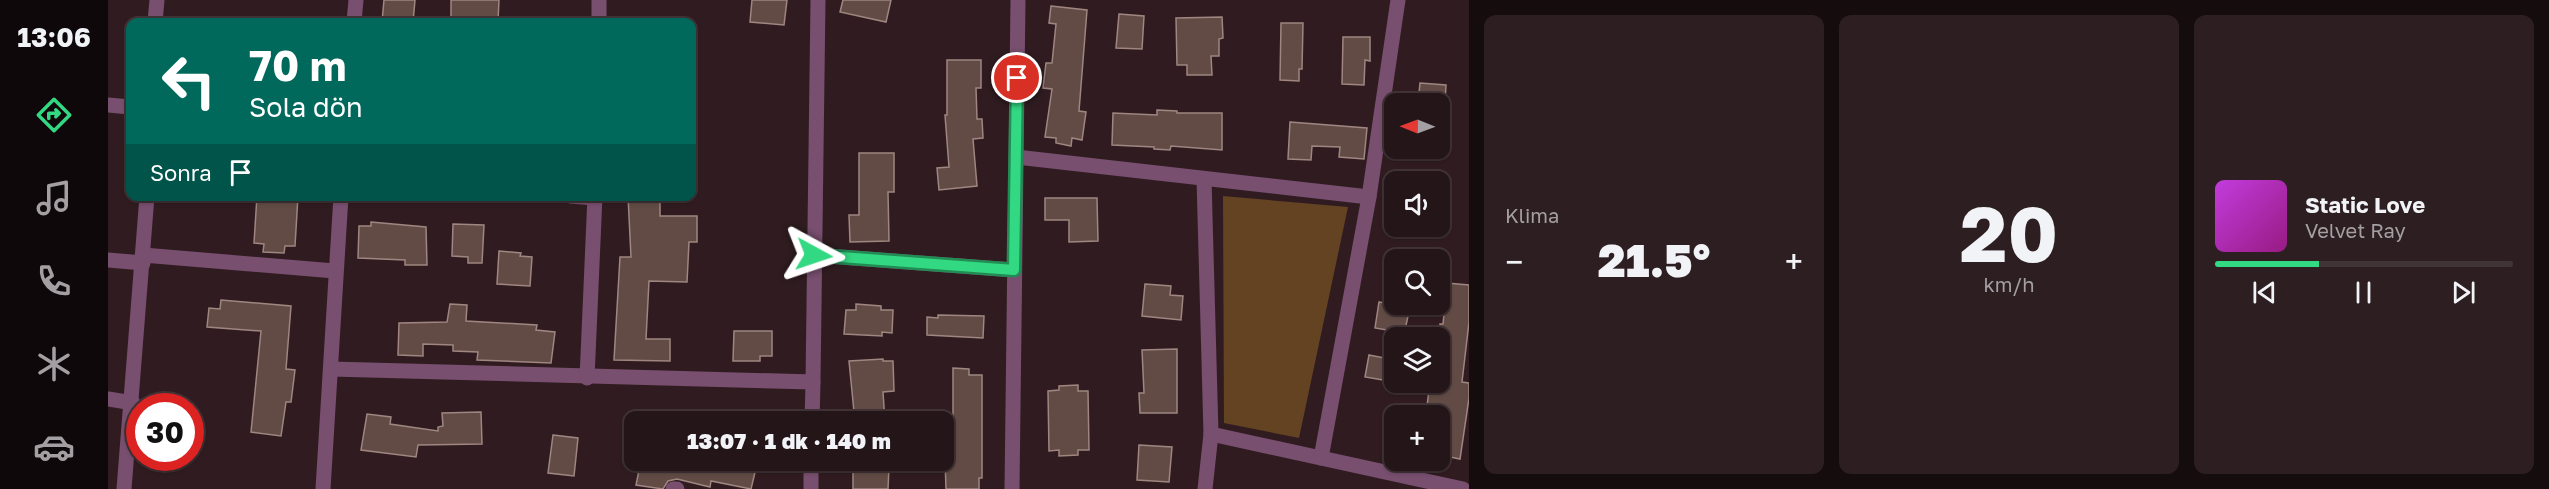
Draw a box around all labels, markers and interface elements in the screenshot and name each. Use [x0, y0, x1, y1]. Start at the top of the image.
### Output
text: 13:06 [17, 21, 91, 53]
text: 70 m [249, 40, 346, 90]
icon: left [150, 42, 228, 120]
pin [991, 52, 1042, 103]
icon: arrive [1000, 61, 1033, 94]
text: Sola dön [249, 91, 363, 123]
north arrow [1384, 93, 1450, 159]
map controls [1384, 93, 1450, 471]
icon: directions [33, 94, 75, 136]
icon: arrive [224, 156, 257, 189]
text: Sonra [150, 159, 212, 186]
button: sound [1384, 171, 1450, 237]
icon: music [33, 177, 75, 219]
text: 20 [1960, 186, 2058, 279]
text: Static Love [2305, 191, 2425, 218]
text: Klima [1505, 203, 1559, 227]
text: Velvet Ray [2305, 218, 2406, 242]
position arrow [782, 223, 846, 287]
text: 21.5° [1598, 233, 1710, 287]
text: − [1505, 242, 1523, 281]
text: + [1785, 242, 1803, 281]
button: search [1384, 249, 1450, 315]
icon: phone [33, 260, 75, 302]
text: km/h [1984, 272, 2034, 296]
icon: previous [2248, 276, 2281, 309]
icon: pause [2347, 276, 2380, 309]
icon: next [2447, 276, 2480, 309]
button: layers [1384, 327, 1450, 393]
icon: climate [33, 343, 75, 385]
speed limit sign: 30 [126, 393, 204, 471]
button: + [1384, 405, 1450, 471]
icon: car [33, 426, 75, 468]
text: 13:07 · 1 dk · 140 m [687, 427, 891, 454]

